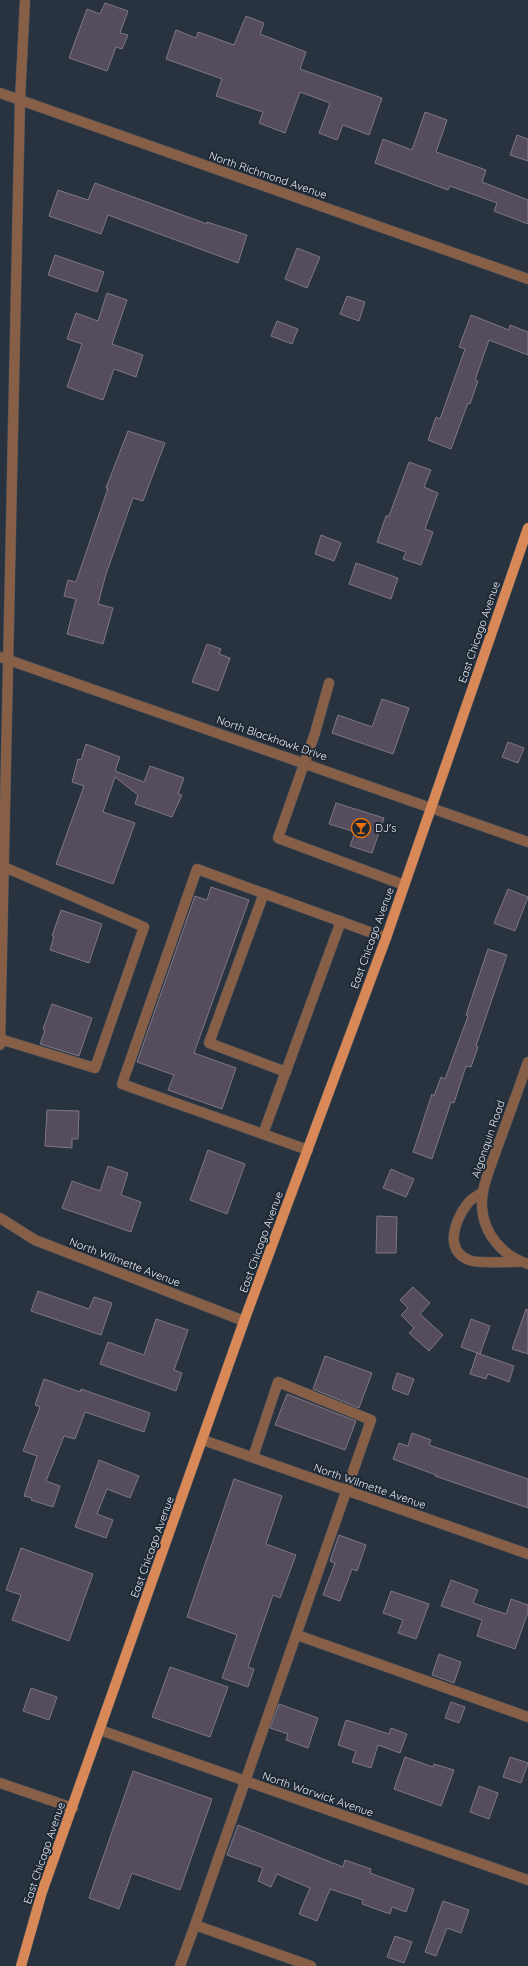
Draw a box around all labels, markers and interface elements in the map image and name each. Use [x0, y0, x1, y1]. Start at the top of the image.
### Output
street label: North Richmond Avenue [207, 148, 329, 202]
street label: East Chicago Avenue [455, 579, 503, 685]
street label: North Blackhawk Drive [215, 712, 329, 764]
bar icon: DJ's [350, 817, 372, 839]
place label: DJ's [375, 821, 396, 835]
street label: East Chicago Avenue [347, 885, 397, 991]
street label: Algonquin Road [468, 1098, 508, 1180]
street label: East Chicago Avenue [236, 1189, 286, 1295]
street label: North Wilmette Avenue [67, 1234, 183, 1290]
street label: North Wilmette Avenue [312, 1460, 428, 1512]
street label: East Chicago Avenue [127, 1494, 177, 1600]
street label: North Warwick Avenue [261, 1768, 375, 1820]
street label: East Chicago Avenue [20, 1800, 68, 1906]

